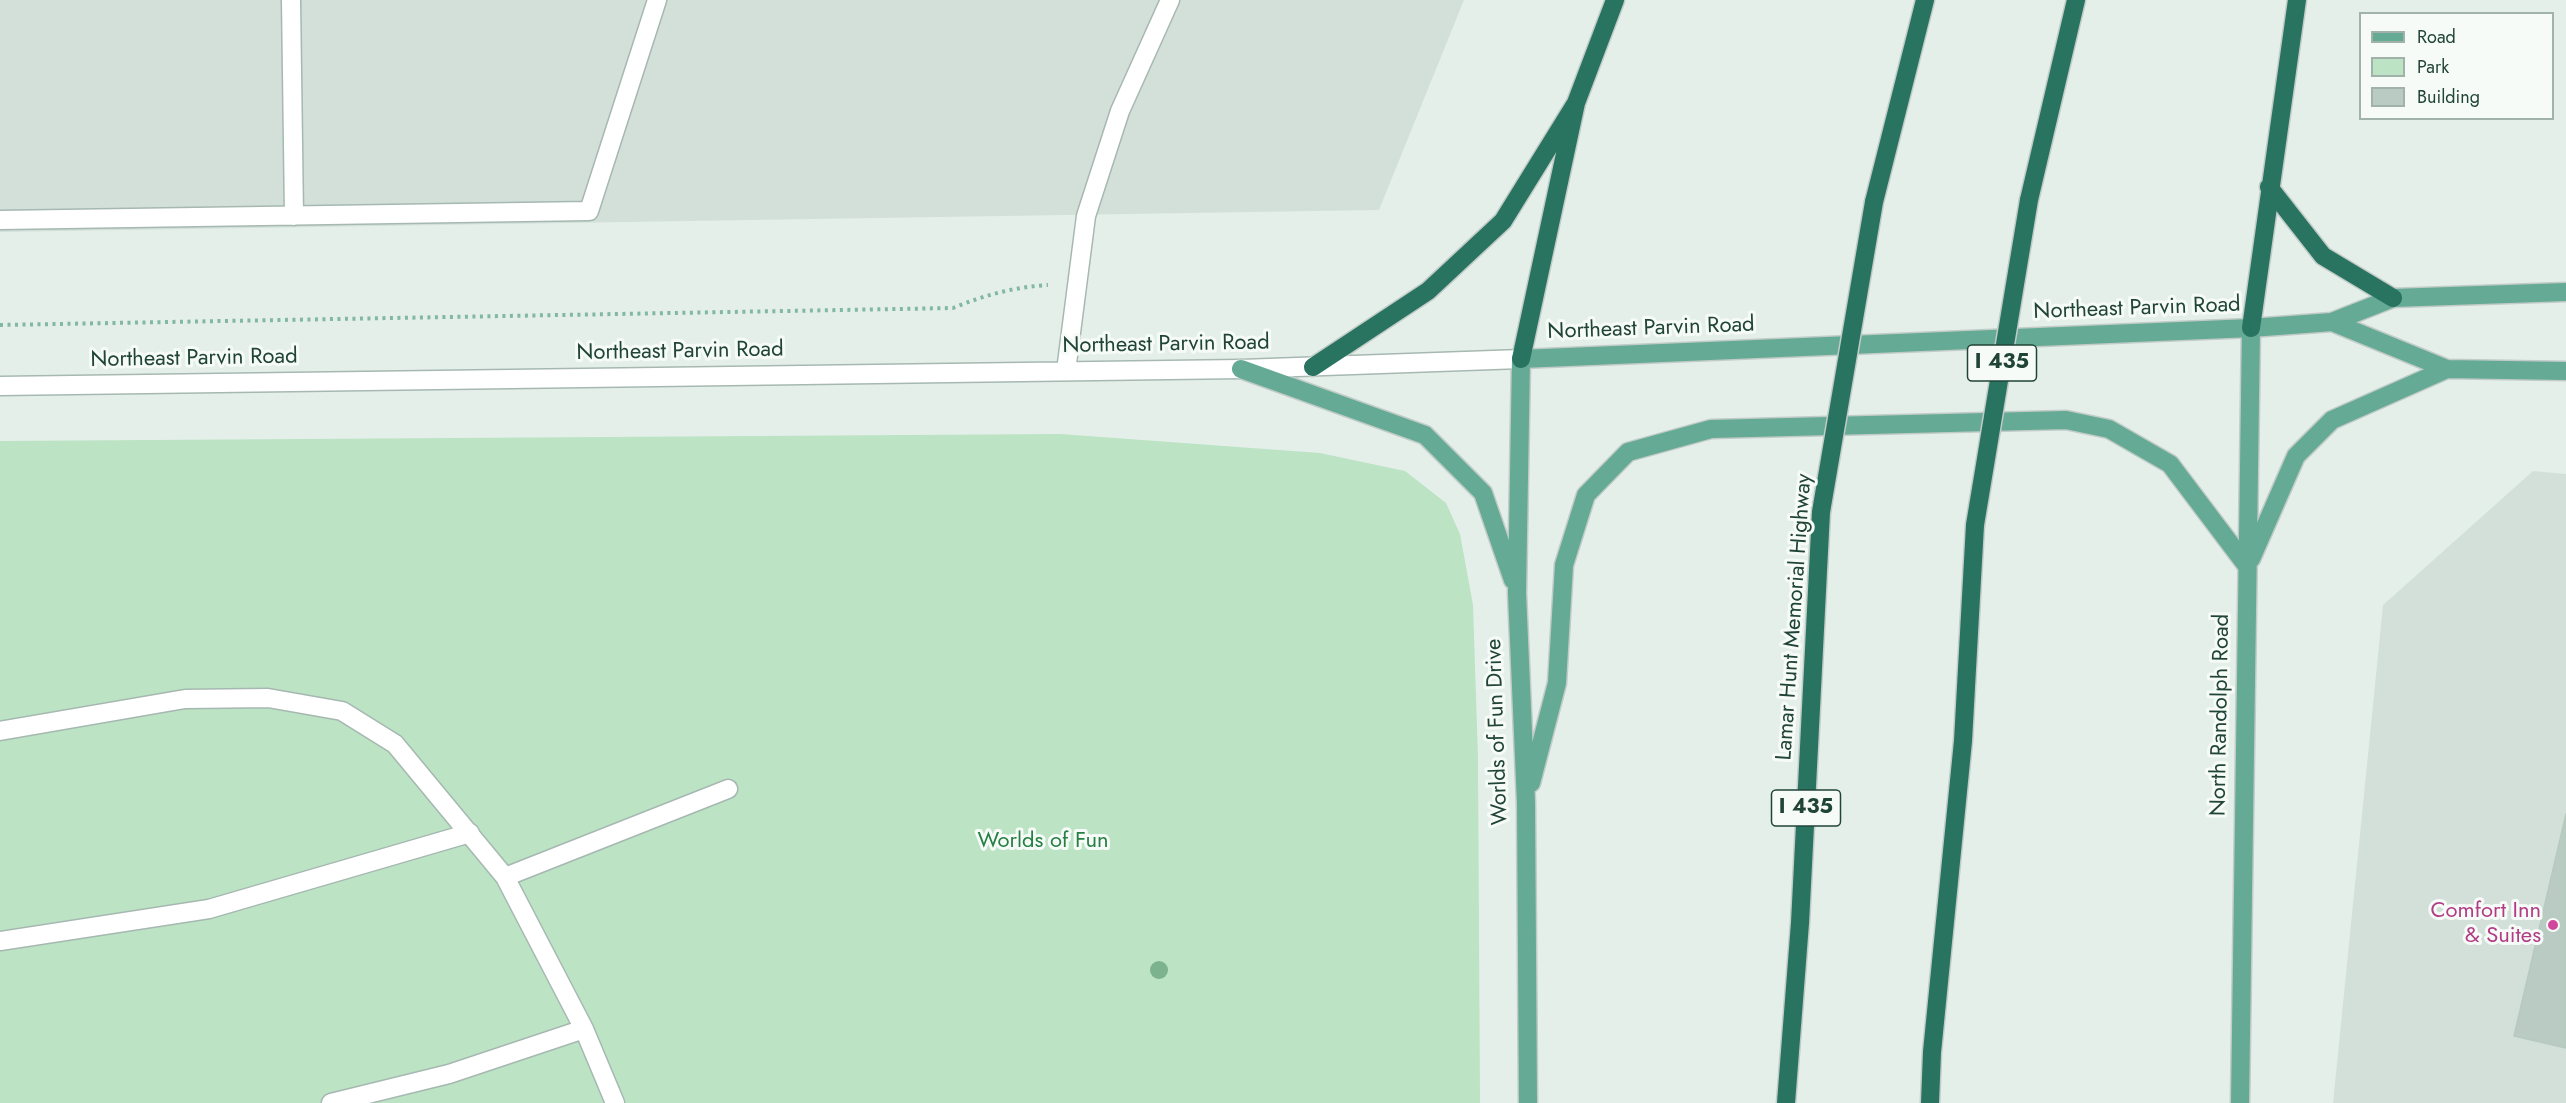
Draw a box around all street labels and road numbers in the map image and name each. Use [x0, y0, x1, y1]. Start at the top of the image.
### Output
street label: Northeast Parvin Road [2033, 292, 2241, 326]
street label: Northeast Parvin Road [1547, 312, 1755, 346]
street label: Northeast Parvin Road [1062, 330, 1270, 360]
street label: Northeast Parvin Road [576, 337, 784, 367]
street label: Northeast Parvin Road [90, 344, 298, 374]
road number: I 435 [1968, 345, 2036, 381]
street label: Lamar Hunt Memorial Highway [1772, 473, 1818, 761]
street label: North Randolph Road [2206, 614, 2236, 816]
street label: Worlds of Fun Drive [1482, 638, 1514, 826]
road number: I 435 [1772, 790, 1840, 826]

